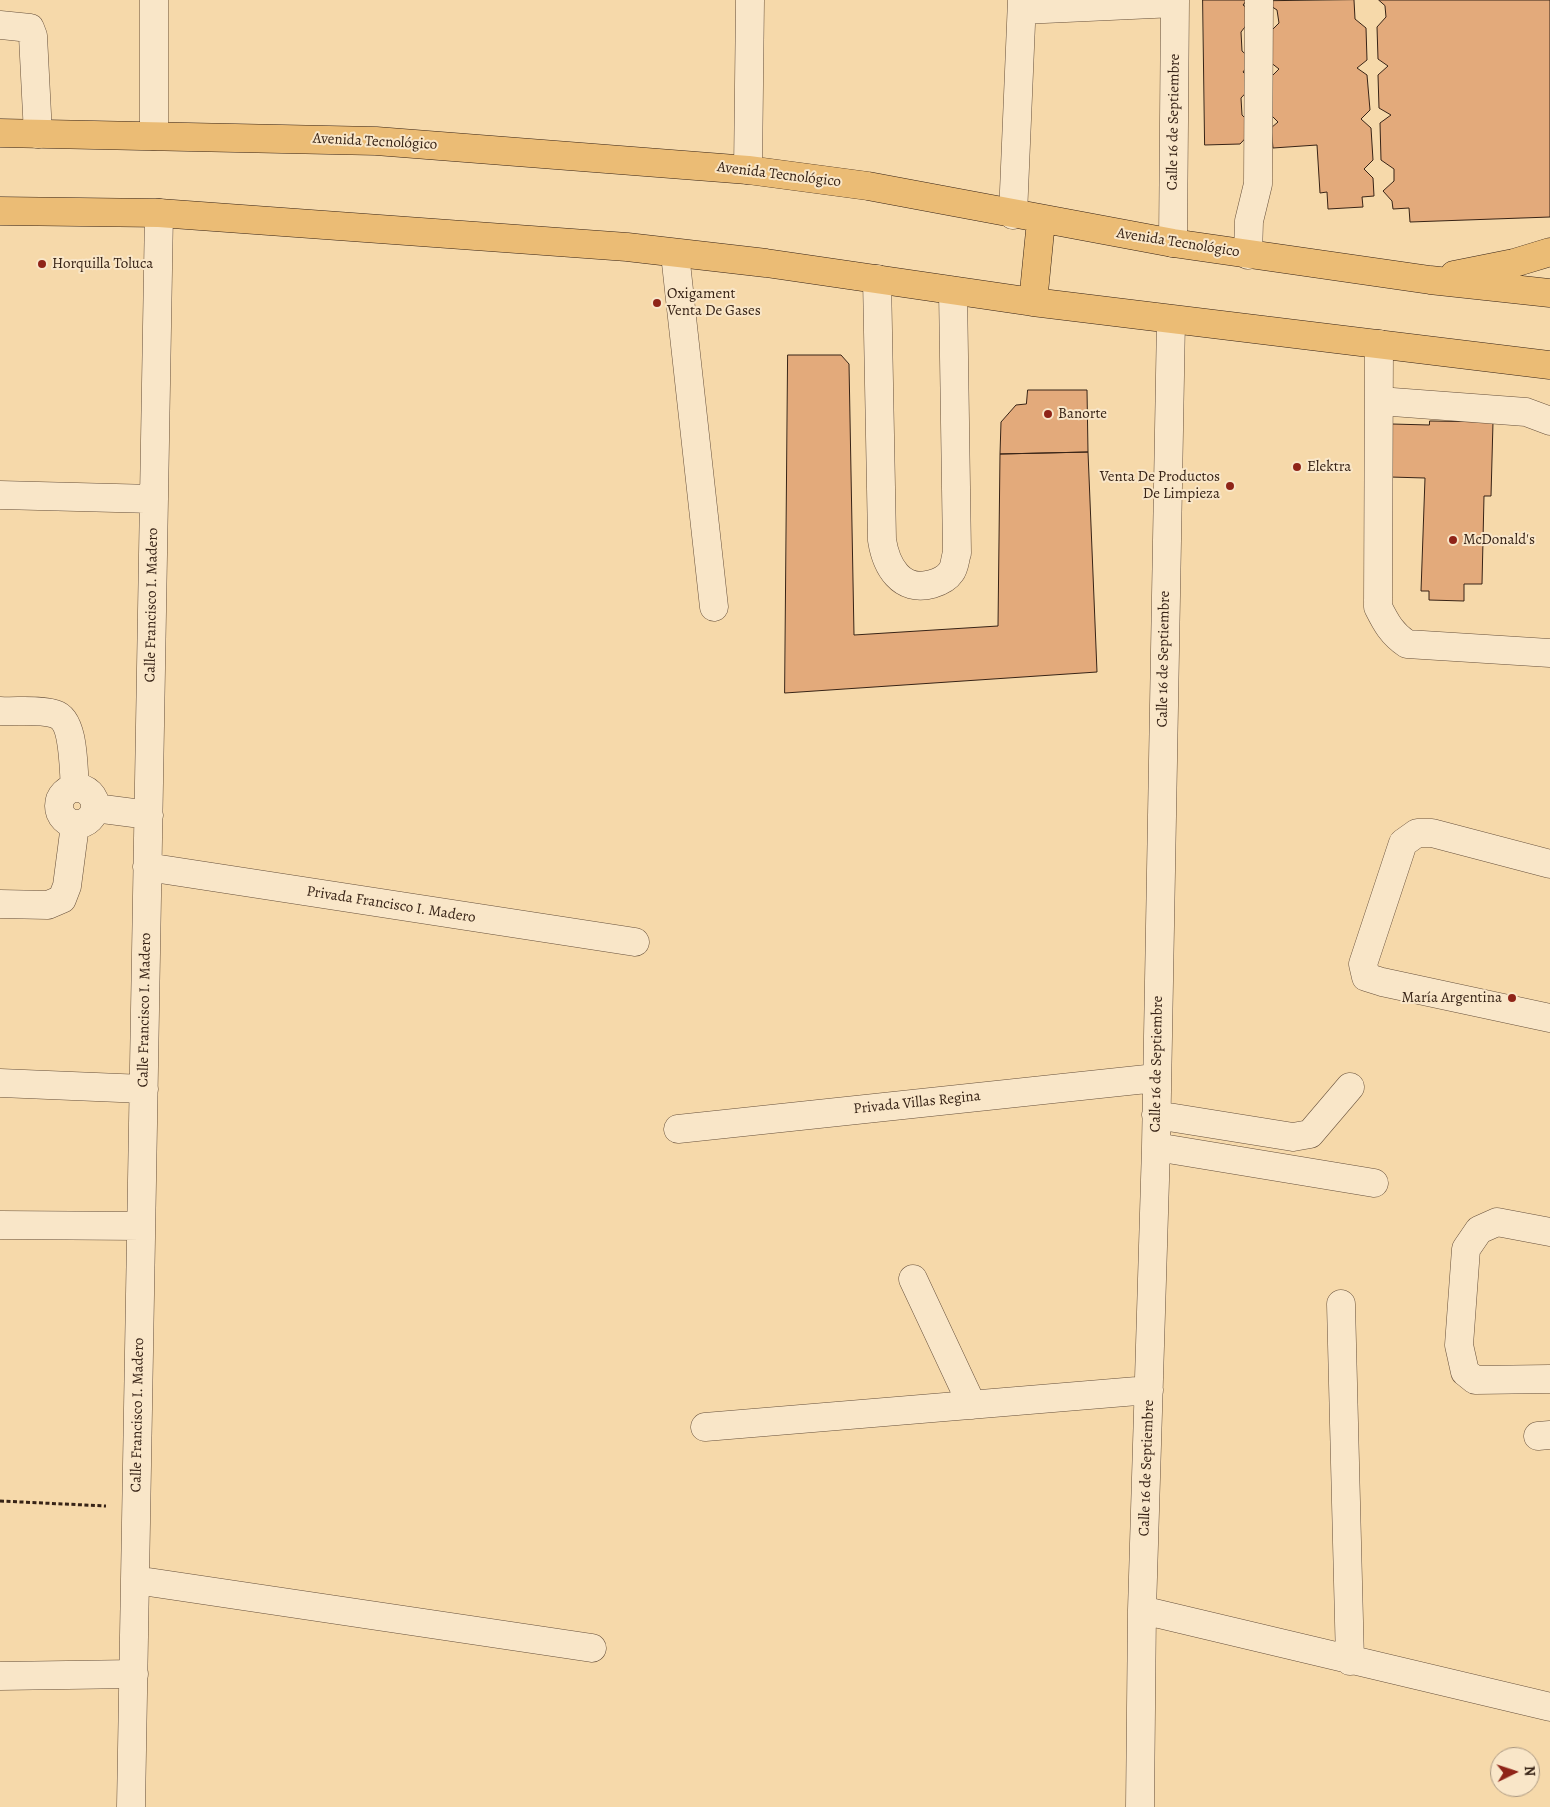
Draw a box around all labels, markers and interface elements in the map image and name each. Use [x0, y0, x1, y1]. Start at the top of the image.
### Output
street label: Calle 16 de Septiembre [1164, 53, 1184, 191]
street label: Avenida Tecnológico [312, 130, 438, 154]
street label: Avenida Tecnológico [716, 158, 842, 192]
street label: Avenida Tecnológico [1115, 224, 1241, 262]
place label: Horquilla Toluca [52, 255, 153, 273]
marker: Horquilla Toluca [36, 258, 48, 270]
place label: Oxigament Venta De Gases [667, 285, 761, 320]
marker: Oxigament Venta De Gases [651, 297, 663, 309]
place label: Banorte [1058, 405, 1107, 423]
marker: Banorte [1042, 408, 1054, 420]
place label: Elektra [1307, 458, 1351, 476]
marker: Elektra [1291, 461, 1303, 473]
place label: Venta De Productos De Limpieza [1100, 468, 1220, 503]
marker: Venta De Productos De Limpieza [1224, 480, 1236, 492]
street label: Calle Francisco I. Madero [142, 528, 162, 682]
place label: McDonald's [1463, 531, 1535, 549]
marker: McDonald's [1447, 534, 1459, 546]
street label: Calle 16 de Septiembre [1154, 590, 1174, 728]
street label: Privada Francisco I. Madero [305, 883, 477, 927]
street label: Calle Francisco I. Madero [135, 933, 155, 1087]
place label: María Argentina [1401, 989, 1502, 1007]
marker: María Argentina [1506, 992, 1518, 1004]
street label: Calle 16 de Septiembre [1147, 995, 1167, 1133]
street label: Privada Villas Regina [852, 1087, 982, 1119]
street label: Calle Francisco I. Madero [128, 1338, 148, 1492]
street label: Calle 16 de Septiembre [1136, 1399, 1158, 1537]
north arrow [1490, 1747, 1540, 1797]
text: N [1520, 1765, 1539, 1777]

